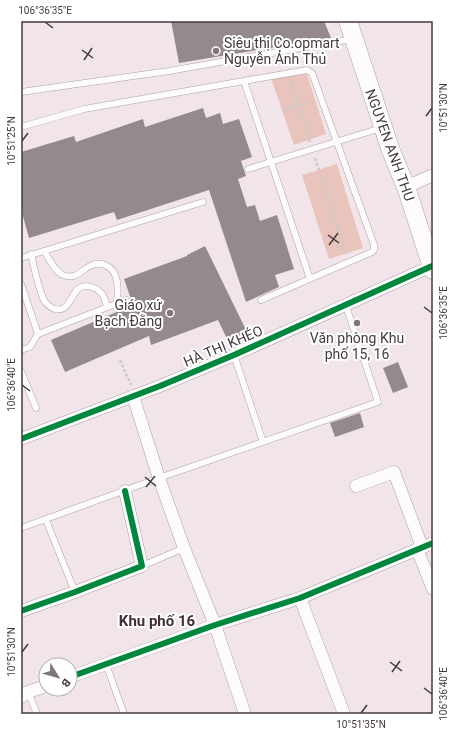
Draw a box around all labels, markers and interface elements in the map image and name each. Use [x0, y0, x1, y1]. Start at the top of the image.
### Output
text: 106°36'35"E [18, 5, 72, 16]
place label: Siêu thị Co.opmart Nguyễn Ảnh Thủ [224, 35, 340, 67]
marker: Siêu thị Co.opmart Nguyễn Ảnh Thủ [211, 46, 221, 56]
text: 10°51'30"N [438, 83, 449, 133]
street label: NGUYEN ANH THU [362, 87, 418, 203]
text: 10°51'25"N [6, 116, 17, 166]
text: 106°36'35"E [438, 286, 449, 340]
place label: Giáo xứ Bạch Đằng [95, 297, 162, 329]
marker: Giáo xứ Bạch Đằng [165, 308, 175, 318]
marker: Văn phòng Khu phố 15, 16 [352, 318, 362, 328]
street label: HÀ THỊ KHÉO [181, 321, 265, 370]
place label: Văn phòng Khu phố 15, 16 [310, 330, 404, 362]
text: 106°36'40"E [6, 358, 17, 412]
district label: Khu phố 16 [119, 612, 196, 630]
text: 10°51'30"N [6, 627, 17, 677]
north arrow [38, 657, 78, 697]
text: 106°36'40"E [438, 667, 449, 721]
text: B [58, 676, 73, 689]
text: 10°51'35"N [336, 719, 386, 730]

